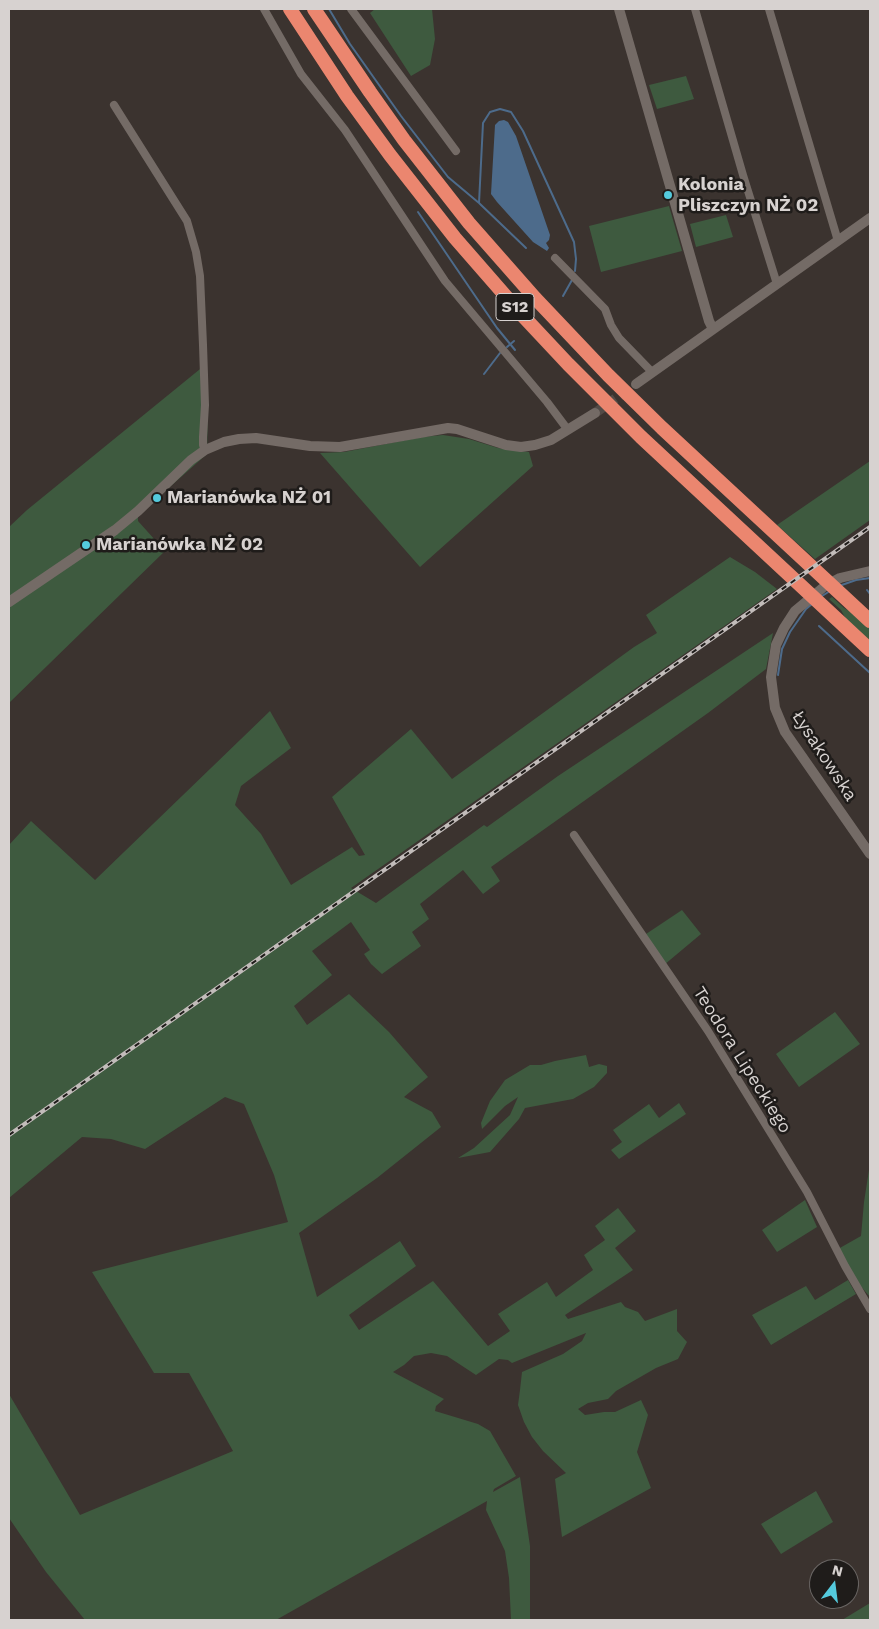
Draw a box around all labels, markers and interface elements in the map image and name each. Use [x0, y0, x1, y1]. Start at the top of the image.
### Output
place label: Kolonia Pliszczyn NŻ 02 [678, 174, 818, 216]
marker: Kolonia Pliszczyn NŻ 02 [662, 189, 674, 201]
road number: S12 [496, 294, 534, 320]
place label: Marianówka NŻ 01 [167, 487, 331, 509]
marker: Marianówka NŻ 01 [151, 492, 163, 504]
place label: Marianówka NŻ 02 [96, 534, 263, 556]
marker: Marianówka NŻ 02 [80, 539, 92, 551]
street label: Łysakowska [787, 707, 861, 805]
street label: Teodora Lipeckiego [688, 983, 796, 1137]
north arrow [809, 1559, 859, 1609]
text: N [831, 1561, 845, 1580]

